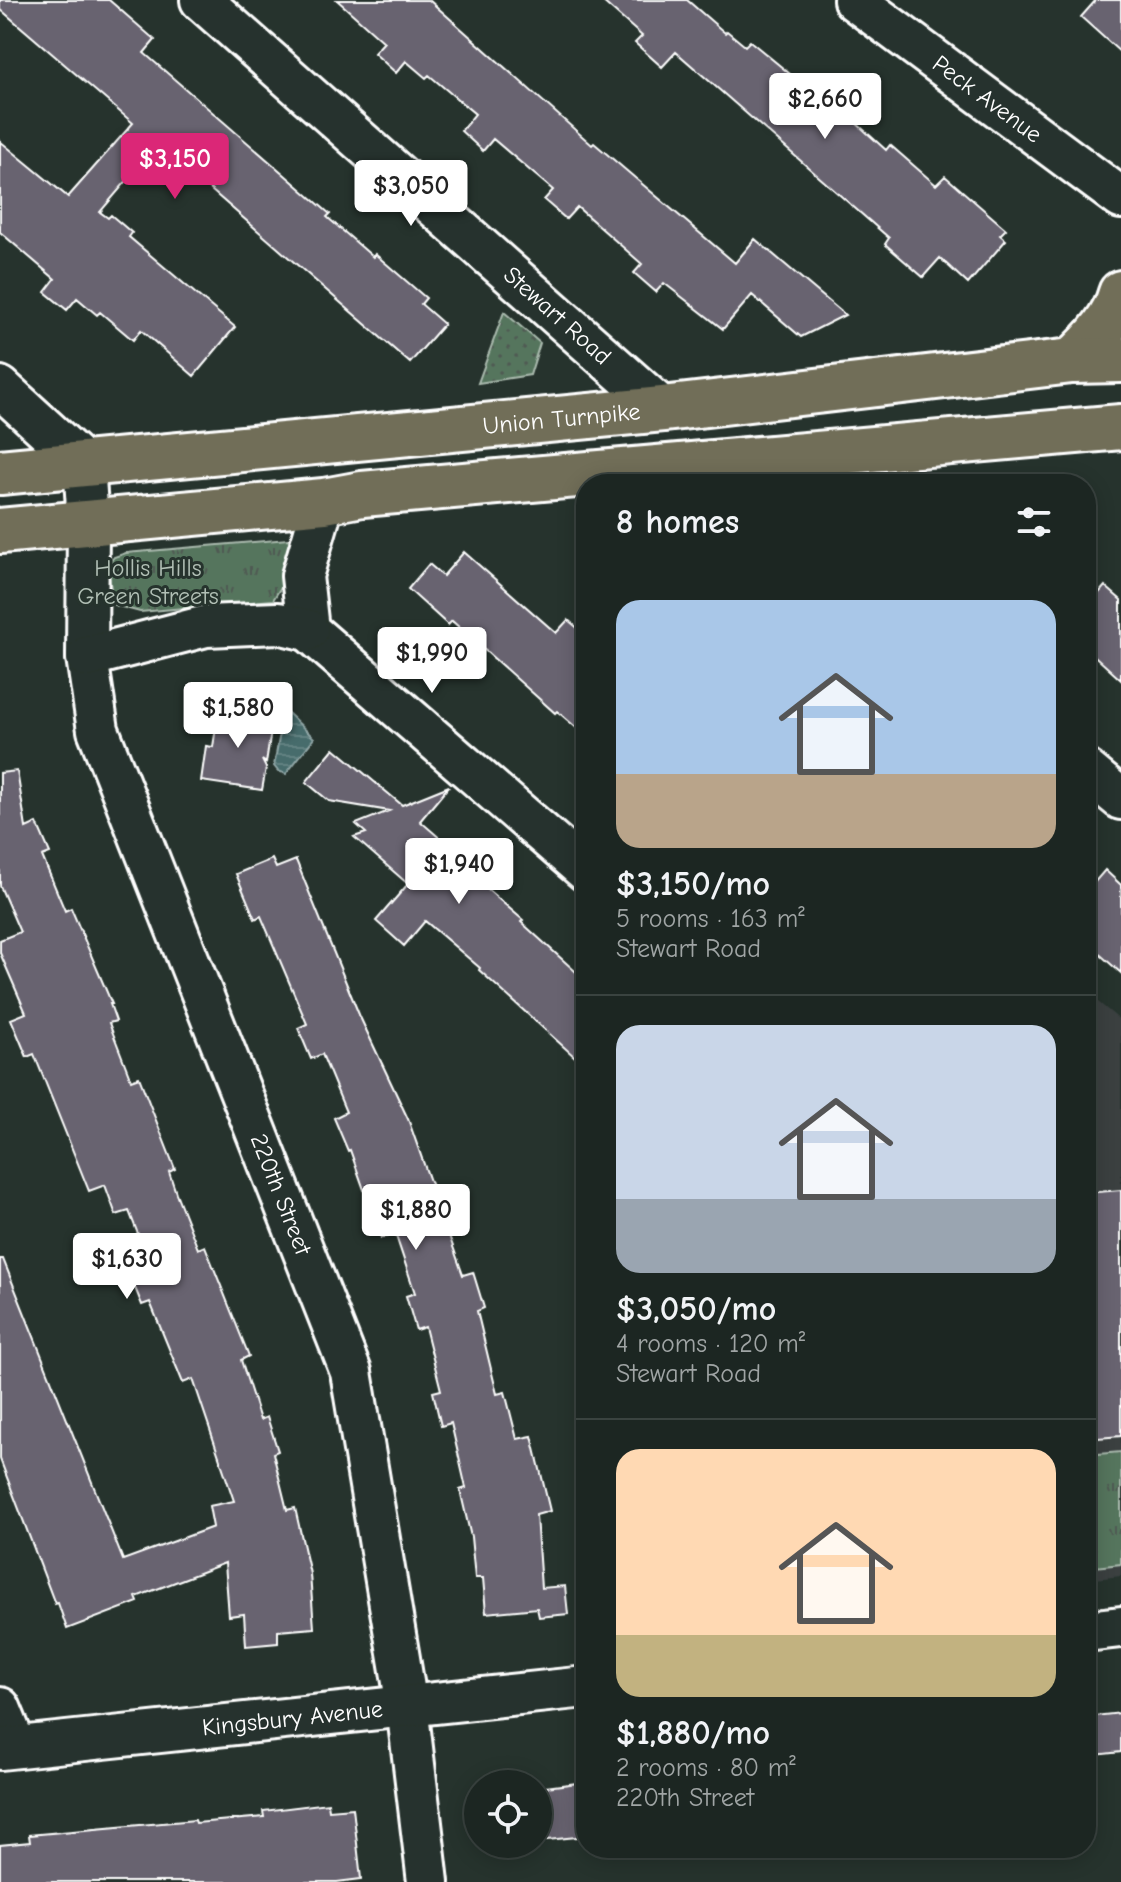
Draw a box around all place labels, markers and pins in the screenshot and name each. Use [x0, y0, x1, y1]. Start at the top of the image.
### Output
pin: $2,660 [760, 73, 890, 141]
pin: $3,150 [110, 133, 240, 201]
pin: $3,050 [346, 160, 476, 228]
pin: $1,990 [367, 627, 497, 695]
pin: $1,580 [173, 682, 303, 750]
pin: $1,940 [394, 838, 524, 906]
pin: $1,880 [351, 1184, 481, 1252]
pin: $1,630 [62, 1233, 192, 1301]

